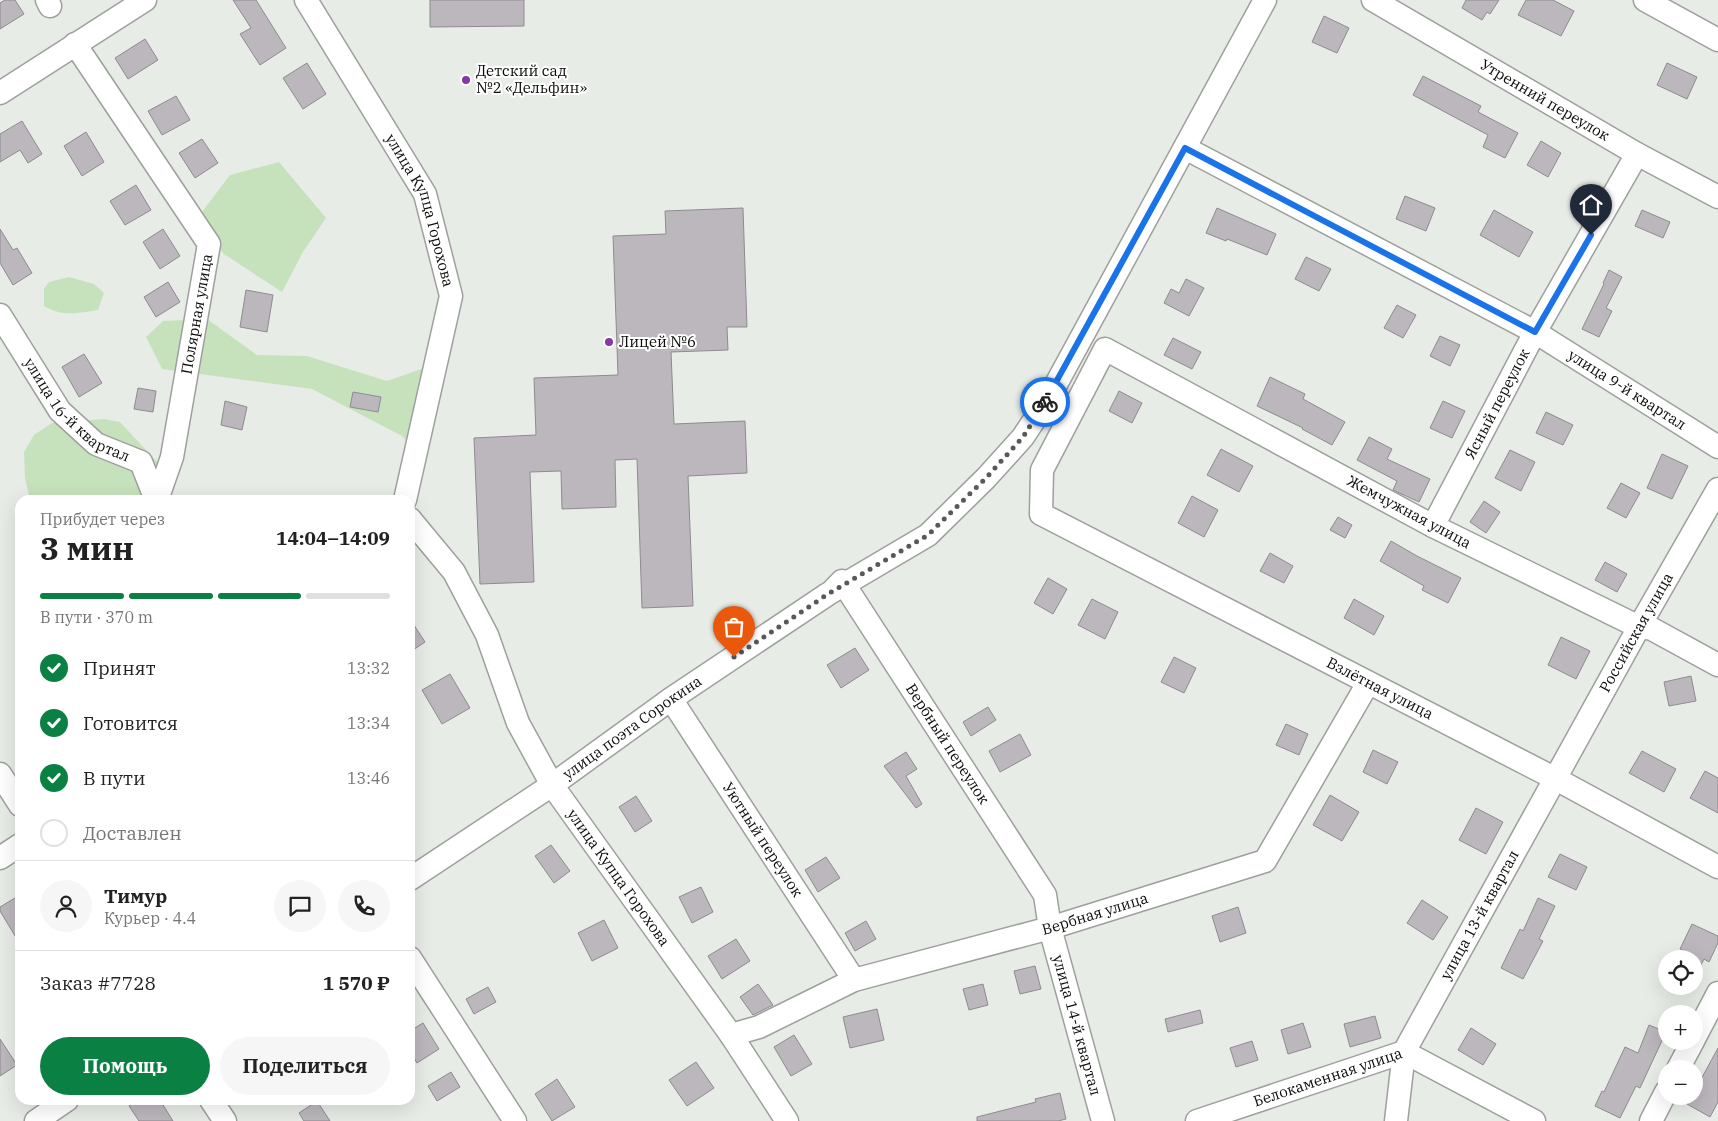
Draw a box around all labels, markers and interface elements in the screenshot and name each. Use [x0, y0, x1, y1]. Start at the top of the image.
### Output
street label: Утренний переулок [1477, 55, 1613, 145]
place label: Детский сад №2 «Дельфин» [476, 61, 587, 97]
marker: Детский сад №2 «Дельфин» [460, 74, 472, 86]
street label: улица Купца Горохова [381, 130, 458, 289]
pin [1570, 184, 1612, 235]
icon: home [1577, 191, 1605, 219]
street label: Полярная улица [177, 252, 216, 376]
place label: Лицей №6 [619, 332, 696, 351]
marker: Лицей №6 [603, 336, 615, 348]
street label: Ясный переулок [1460, 345, 1534, 462]
street label: улица 9-й квартал [1565, 345, 1690, 434]
street label: улица 16-й квартал [20, 354, 133, 466]
courier [1020, 377, 1070, 427]
icon: bike [1031, 388, 1059, 416]
street label: Жемчужная улица [1344, 471, 1474, 552]
text: Прибудет через [40, 509, 165, 529]
text: 14:04–14:09 [276, 526, 390, 550]
text: 3 мин [40, 527, 134, 569]
street label: Российская улица [1595, 569, 1677, 695]
pin [713, 606, 755, 657]
text: В пути · 370 m [40, 607, 153, 627]
icon: bag [720, 613, 748, 641]
street label: Взлётная улица [1324, 653, 1437, 723]
icon: check [40, 654, 68, 682]
text: Принят [83, 656, 156, 680]
text: 13:32 [347, 658, 390, 678]
street label: улица поэта Сорокина [559, 671, 705, 783]
street label: Вербный переулок [902, 680, 994, 808]
icon: check [40, 709, 68, 737]
text: Готовится [83, 711, 178, 735]
text: 13:34 [347, 713, 390, 733]
icon: check [40, 764, 68, 792]
text: В пути [83, 766, 145, 790]
text: 13:46 [347, 768, 390, 788]
street label: Уютный переулок [719, 778, 808, 901]
street label: улица Купца Горохова [563, 805, 674, 950]
text: Доставлен [83, 821, 182, 845]
street label: улица 13-й квартал [1436, 847, 1523, 983]
button: person [40, 880, 92, 932]
button: chat [274, 880, 326, 932]
button: phone [338, 880, 390, 932]
text: Тимур [104, 884, 167, 908]
street label: Вербная улица [1040, 888, 1150, 939]
text: Курьер · 4.4 [104, 908, 196, 928]
map controls [1658, 950, 1703, 1105]
button: locate [1658, 950, 1703, 995]
street label: улица 14-й квартал [1049, 953, 1106, 1098]
text: Заказ #7728 [40, 971, 156, 995]
text: 1 570 ₽ [323, 971, 390, 995]
button: + [1658, 1005, 1703, 1050]
button: Помощь [40, 1037, 210, 1095]
button: Поделиться [220, 1037, 390, 1095]
street label: Белокаменная улица [1251, 1043, 1405, 1111]
button: − [1658, 1060, 1703, 1105]

